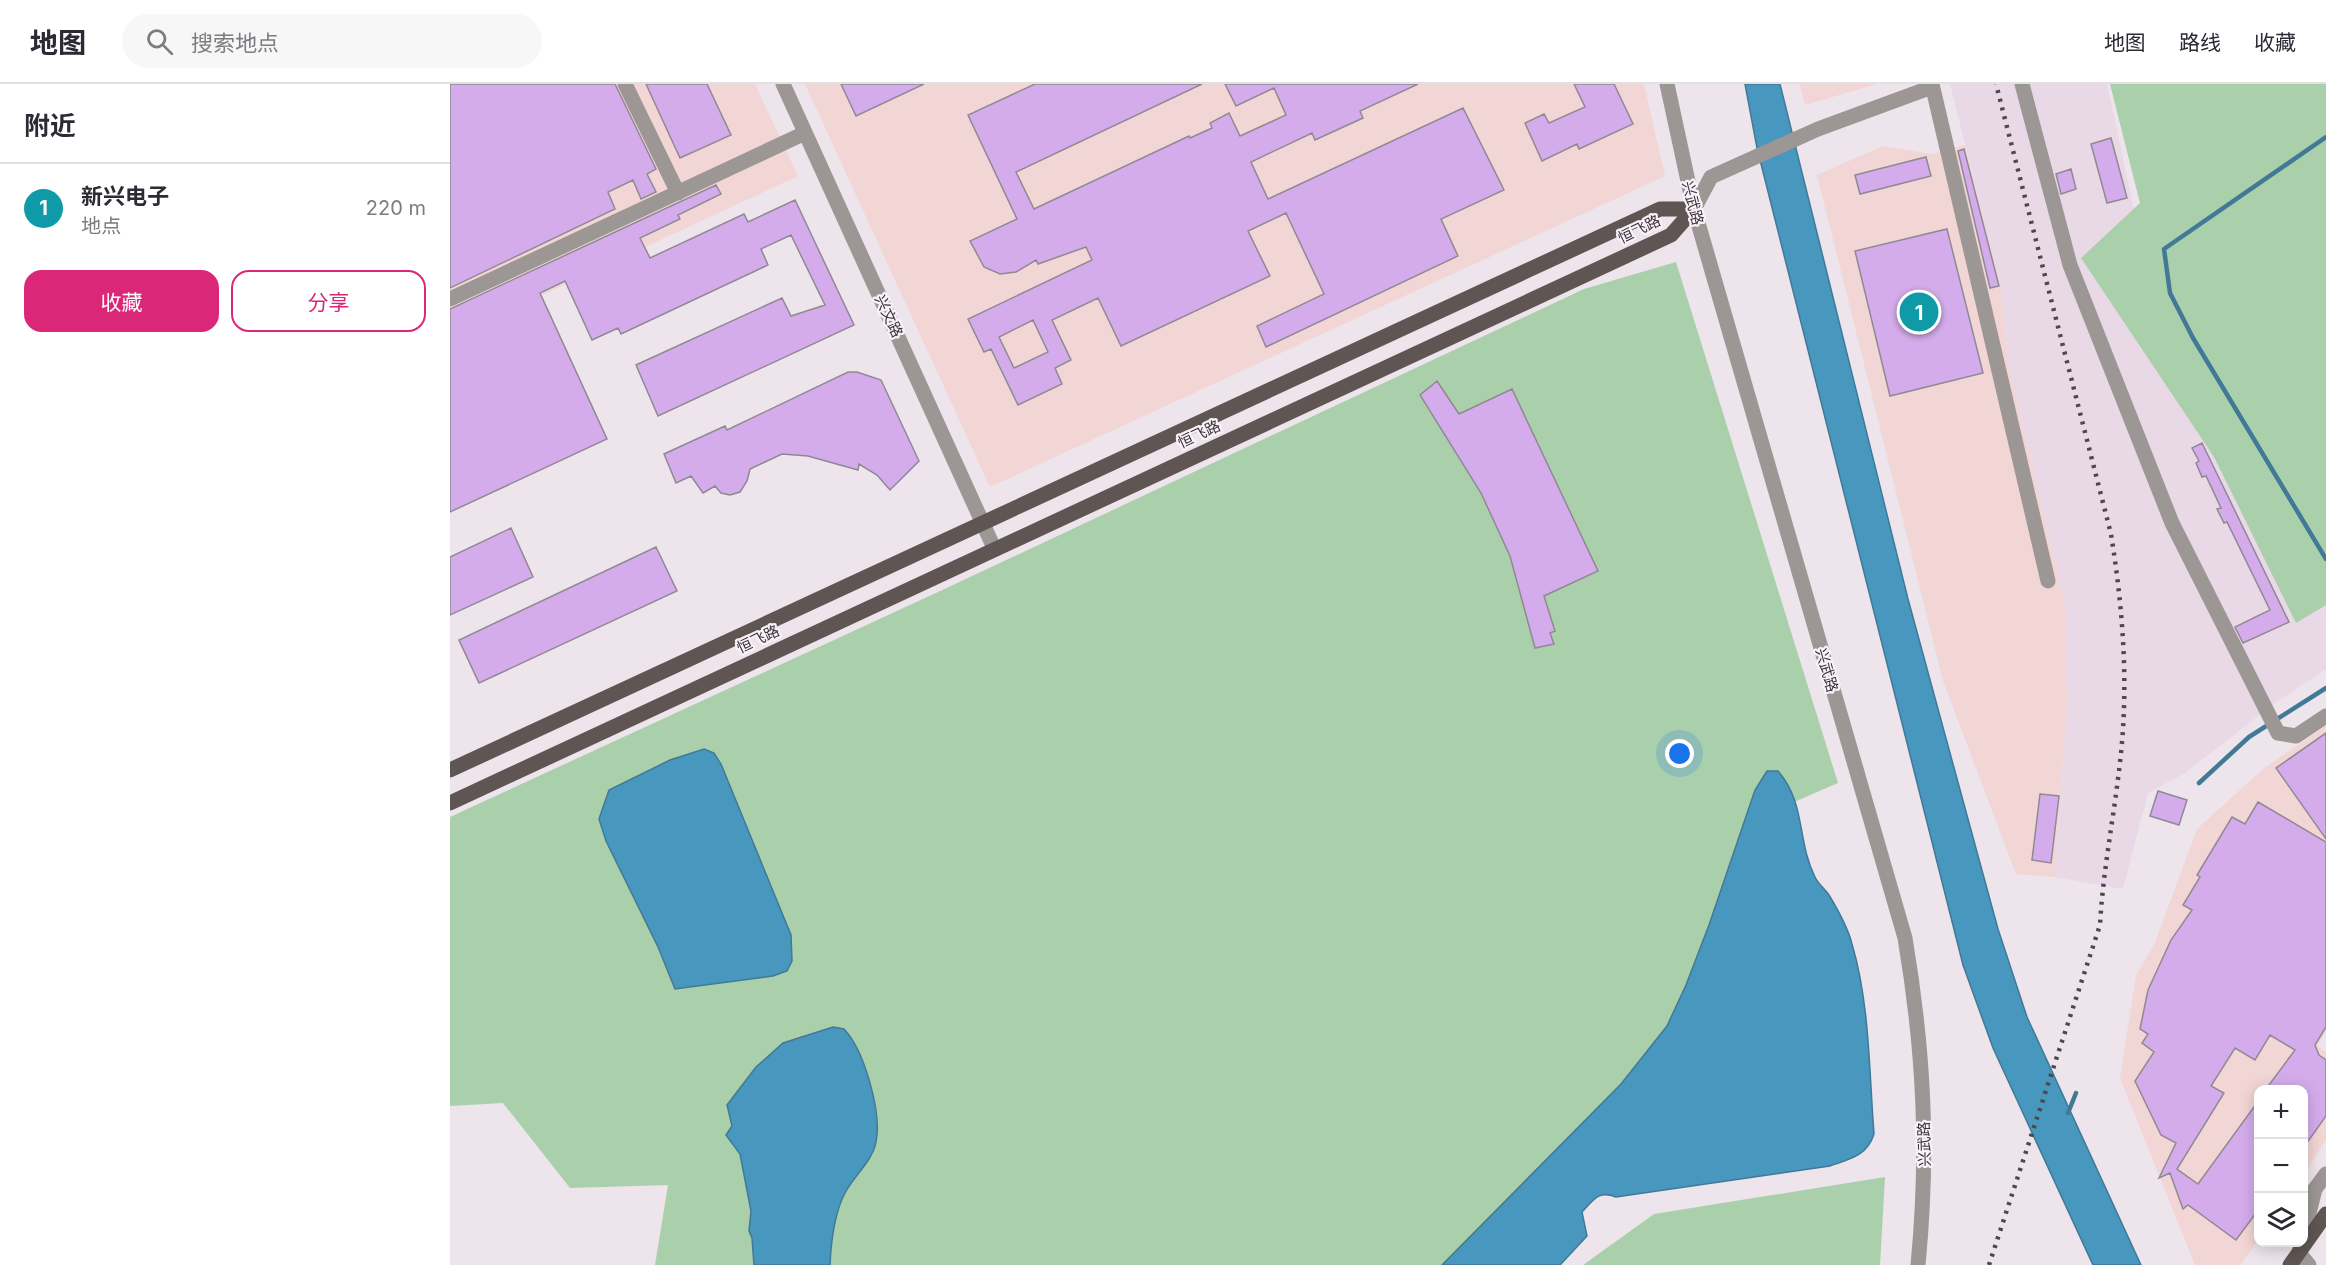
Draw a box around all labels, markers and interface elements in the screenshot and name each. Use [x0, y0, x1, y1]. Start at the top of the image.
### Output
search box [122, 14, 542, 68]
icon: search [143, 25, 176, 58]
text: 地图 [30, 26, 86, 60]
text: 搜索地点 [191, 30, 279, 56]
text: 地图 [2104, 30, 2146, 55]
text: 路线 [2179, 30, 2221, 55]
text: 收藏 [2254, 30, 2296, 55]
text: 附近 [24, 110, 76, 141]
street label: 兴武路 [1678, 179, 1708, 227]
text: 新兴电子 [81, 183, 169, 209]
text: 1 [39, 196, 48, 220]
text: 220 m [366, 196, 426, 220]
street label: 恒飞路 [1615, 211, 1663, 247]
text: 地点 [81, 214, 121, 238]
button: 收藏 [24, 270, 219, 332]
button: 分享 [231, 270, 426, 332]
pin: 1 [1900, 290, 1938, 334]
street label: 兴文路 [871, 292, 907, 340]
street label: 恒飞路 [1175, 416, 1223, 452]
street label: 恒飞路 [734, 621, 782, 657]
street label: 兴武路 [1812, 646, 1842, 694]
your location [1665, 739, 1694, 768]
map controls [2254, 1085, 2308, 1247]
button: + [2254, 1085, 2308, 1139]
street label: 兴武路 [1914, 1121, 1934, 1167]
button: − [2254, 1139, 2308, 1193]
button: layers [2254, 1193, 2308, 1247]

